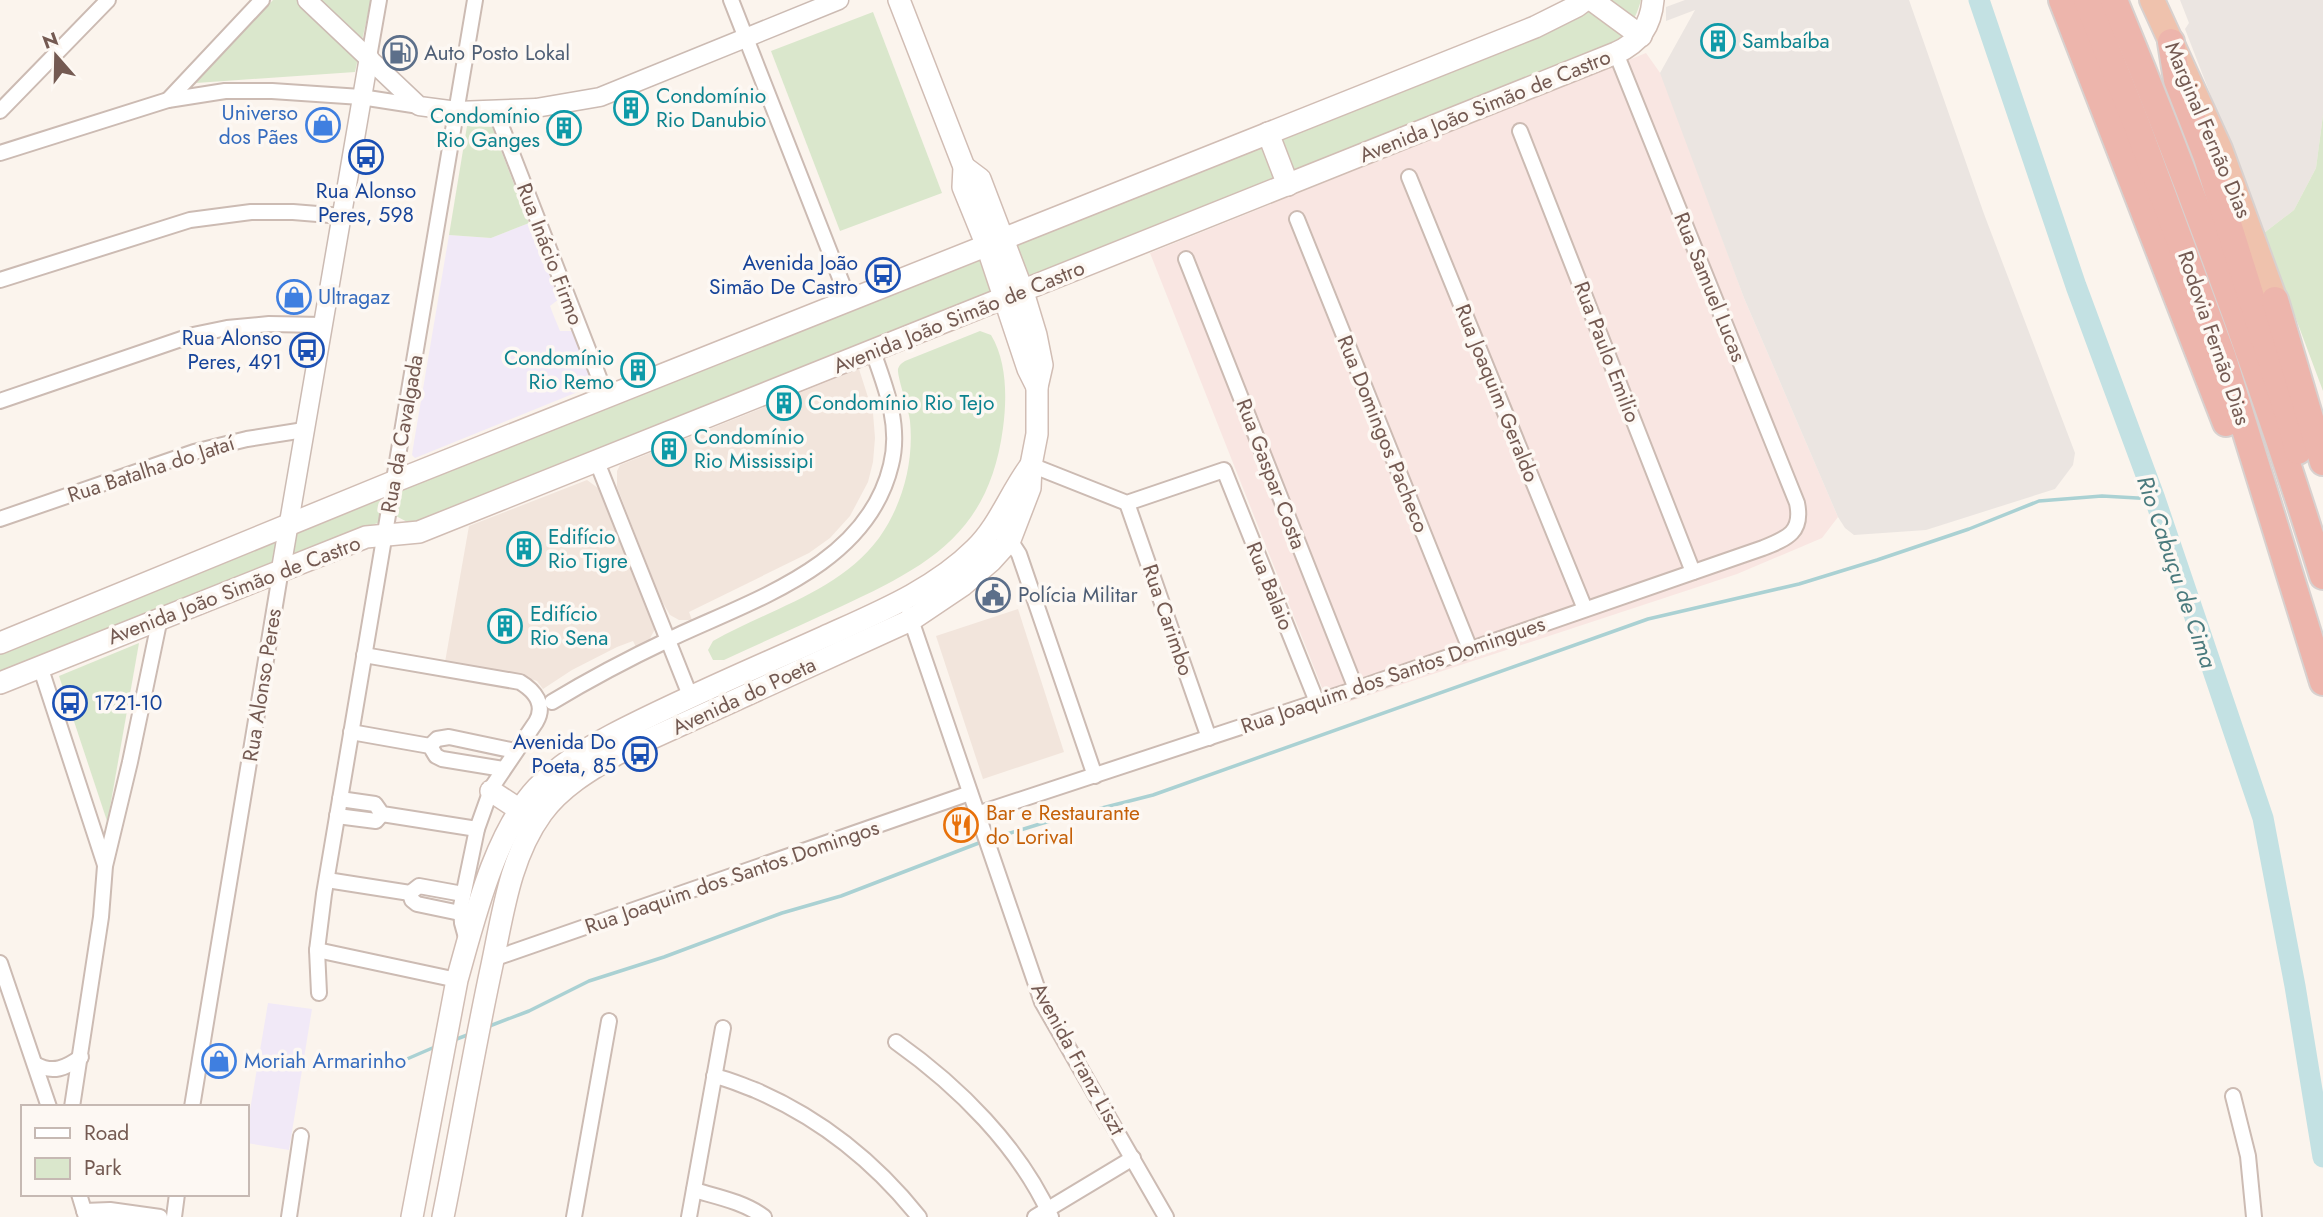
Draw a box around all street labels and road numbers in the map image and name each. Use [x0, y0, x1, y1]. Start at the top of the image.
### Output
street label: Marginal Fernão Dias [2157, 37, 2259, 223]
street label: Avenida João Simão de Castro [1355, 42, 1615, 170]
street label: Rua Inácio Firmo [509, 179, 591, 329]
street label: Rua Samuel Lucas [1666, 208, 1754, 366]
street label: Rodovia Fernão Dias [2170, 247, 2258, 429]
street label: Avenida João Simão de Castro [829, 253, 1089, 381]
street label: Rua Paulo Emilio [1566, 277, 1648, 427]
street label: Rua Joaquim Geraldo [1448, 299, 1546, 487]
street label: Rua Domingos Pacheco [1330, 331, 1436, 537]
street label: Rua da Cavalgada [373, 352, 431, 516]
street label: Rua Gaspar Costa [1228, 394, 1314, 554]
street label: Rua Batalha do Jataí [64, 427, 240, 510]
street label: Avenida João Simão de Castro [103, 528, 365, 652]
street label: Rua Balaio [1239, 537, 1301, 635]
street label: Rua Carimbo [1135, 560, 1201, 680]
street label: Rua Alonso Peres [235, 606, 289, 764]
street label: Rua Joaquim dos Santos Domingues [1237, 609, 1549, 741]
street label: Avenida do Poeta [667, 650, 821, 742]
street label: Rua Joaquim dos Santos Domingos [581, 812, 883, 942]
street label: Avenida Franz Liszt [1024, 977, 1132, 1141]

